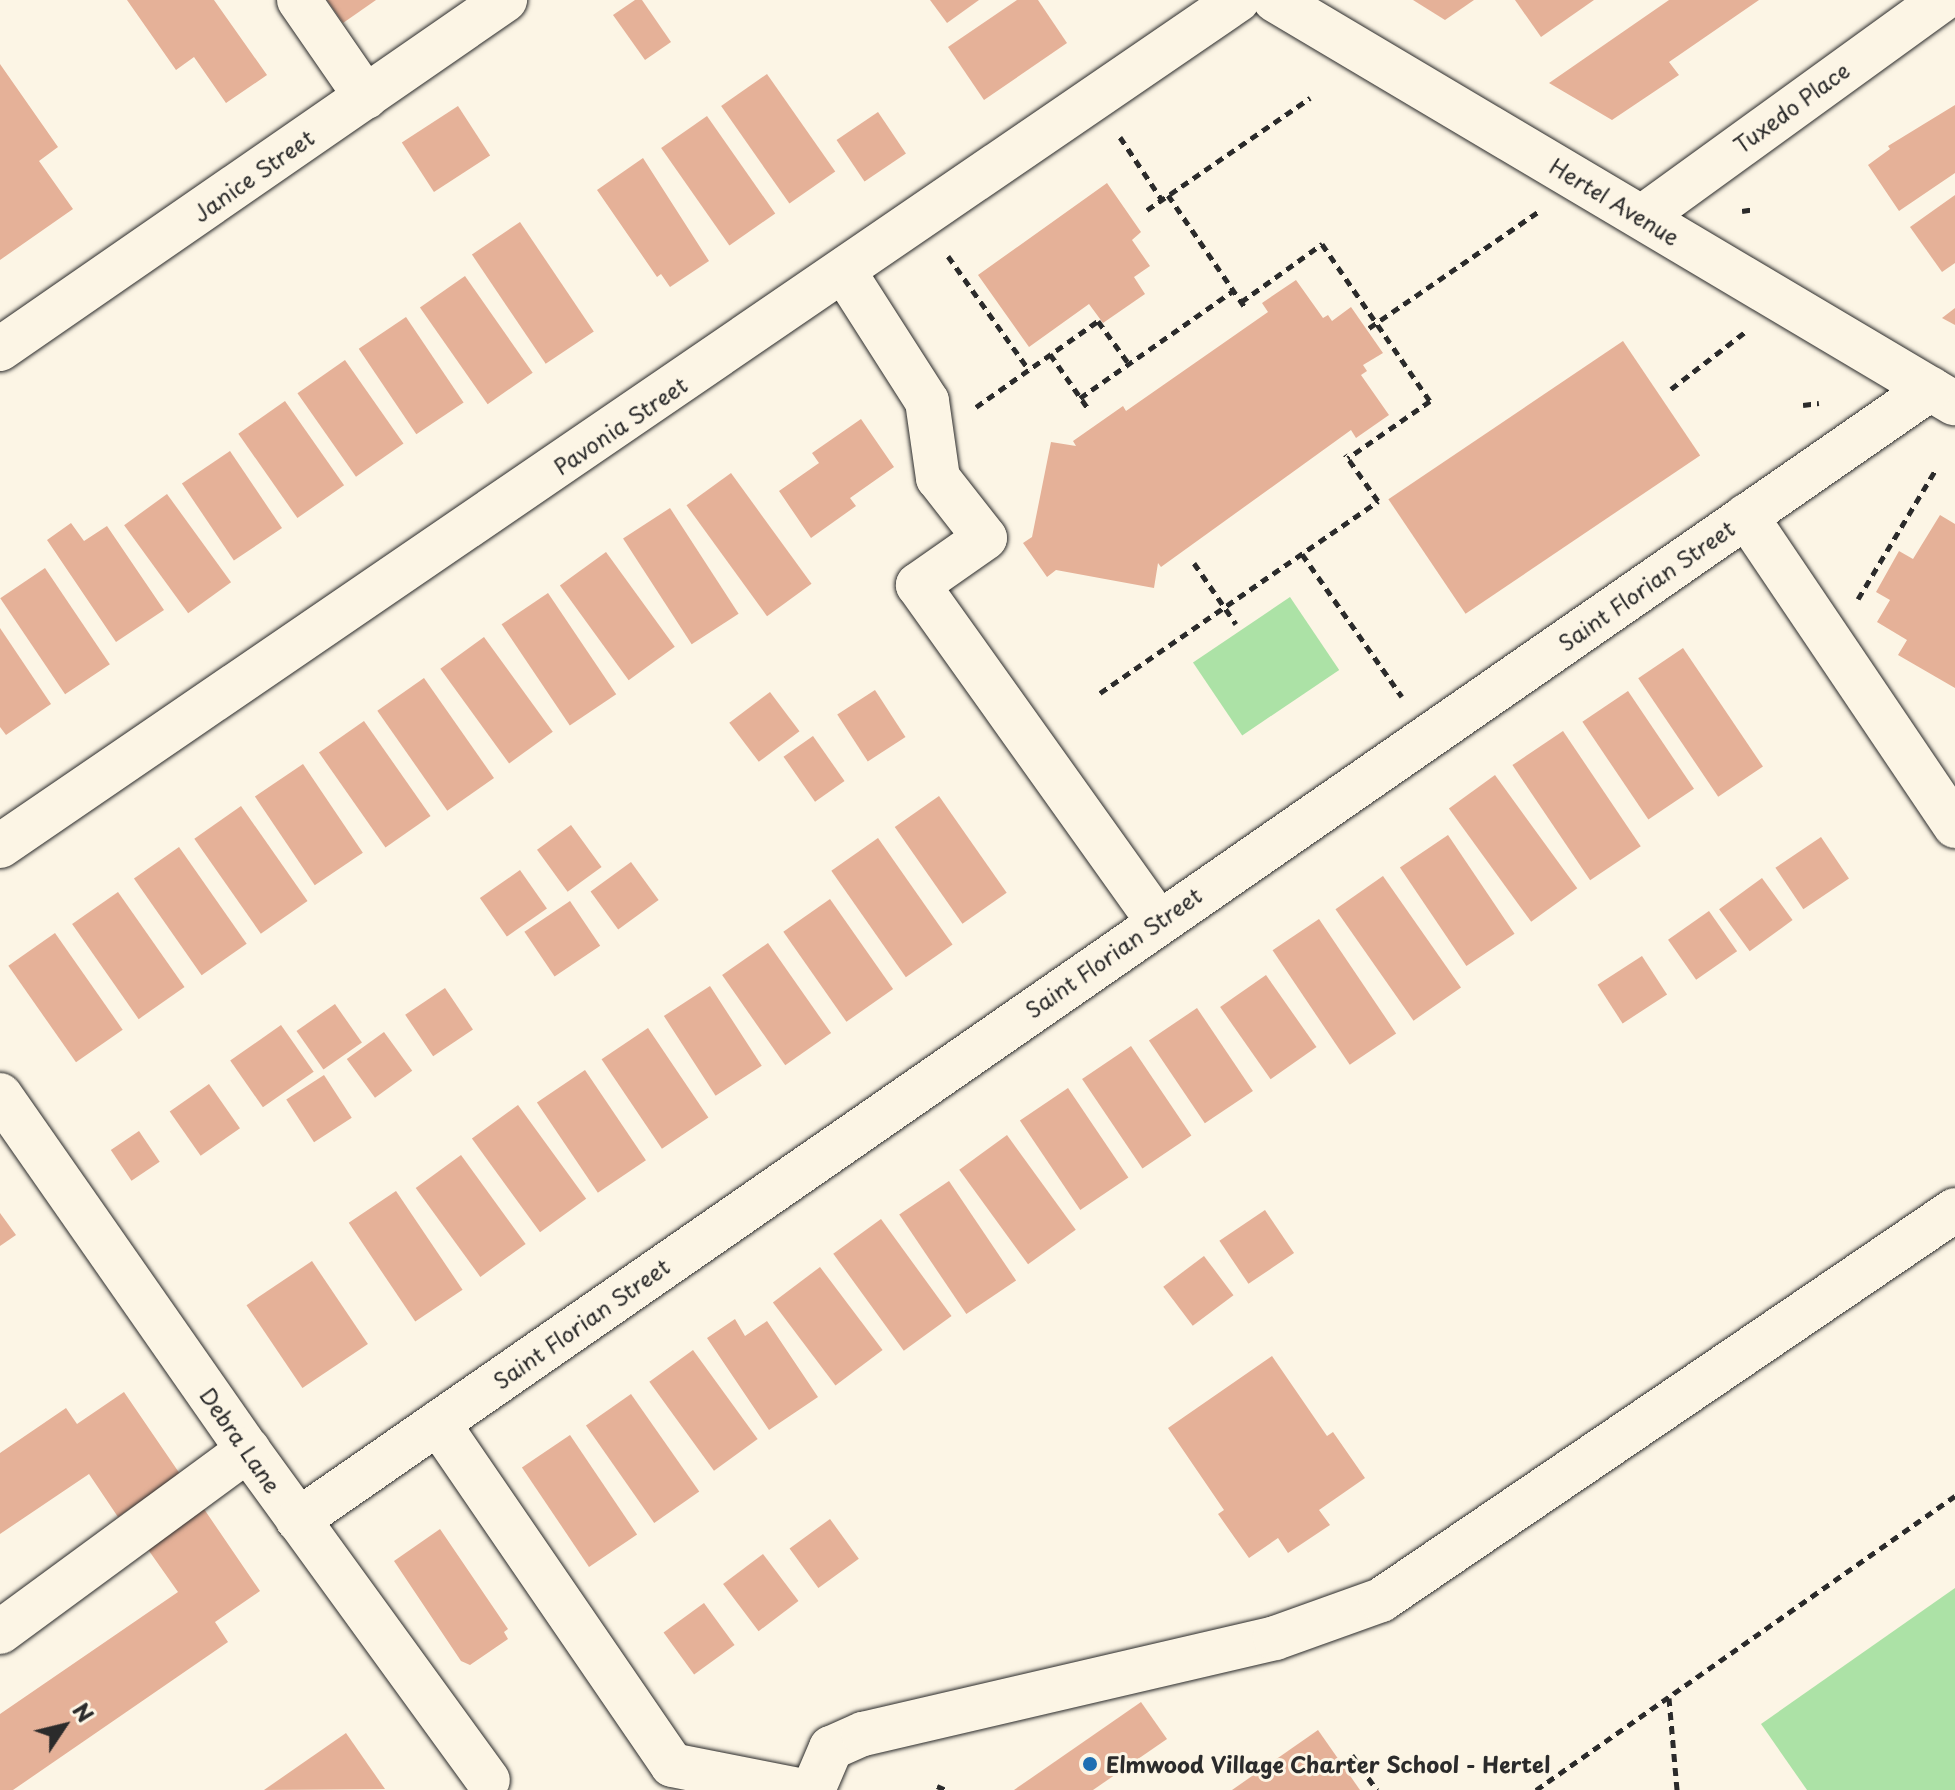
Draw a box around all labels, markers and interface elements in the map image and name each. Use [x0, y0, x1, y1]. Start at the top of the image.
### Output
street label: Tuxedo Place [1728, 56, 1854, 158]
street label: Janice Street [187, 123, 319, 227]
street label: Hertel Avenue [1545, 152, 1685, 250]
street label: Pavonia Street [549, 371, 691, 479]
street label: Saint Florian Street [1553, 514, 1739, 656]
street label: Saint Florian Street [1020, 881, 1206, 1023]
street label: Saint Florian Street [488, 1252, 674, 1394]
street label: Debra Lane [195, 1382, 287, 1498]
north arrow [24, 1686, 104, 1766]
text: N [66, 1695, 103, 1729]
place label: Elmwood Village Charter School - Hertel [1106, 1751, 1555, 1777]
marker: Elmwood Village Charter School - Hertel [1081, 1755, 1099, 1773]

